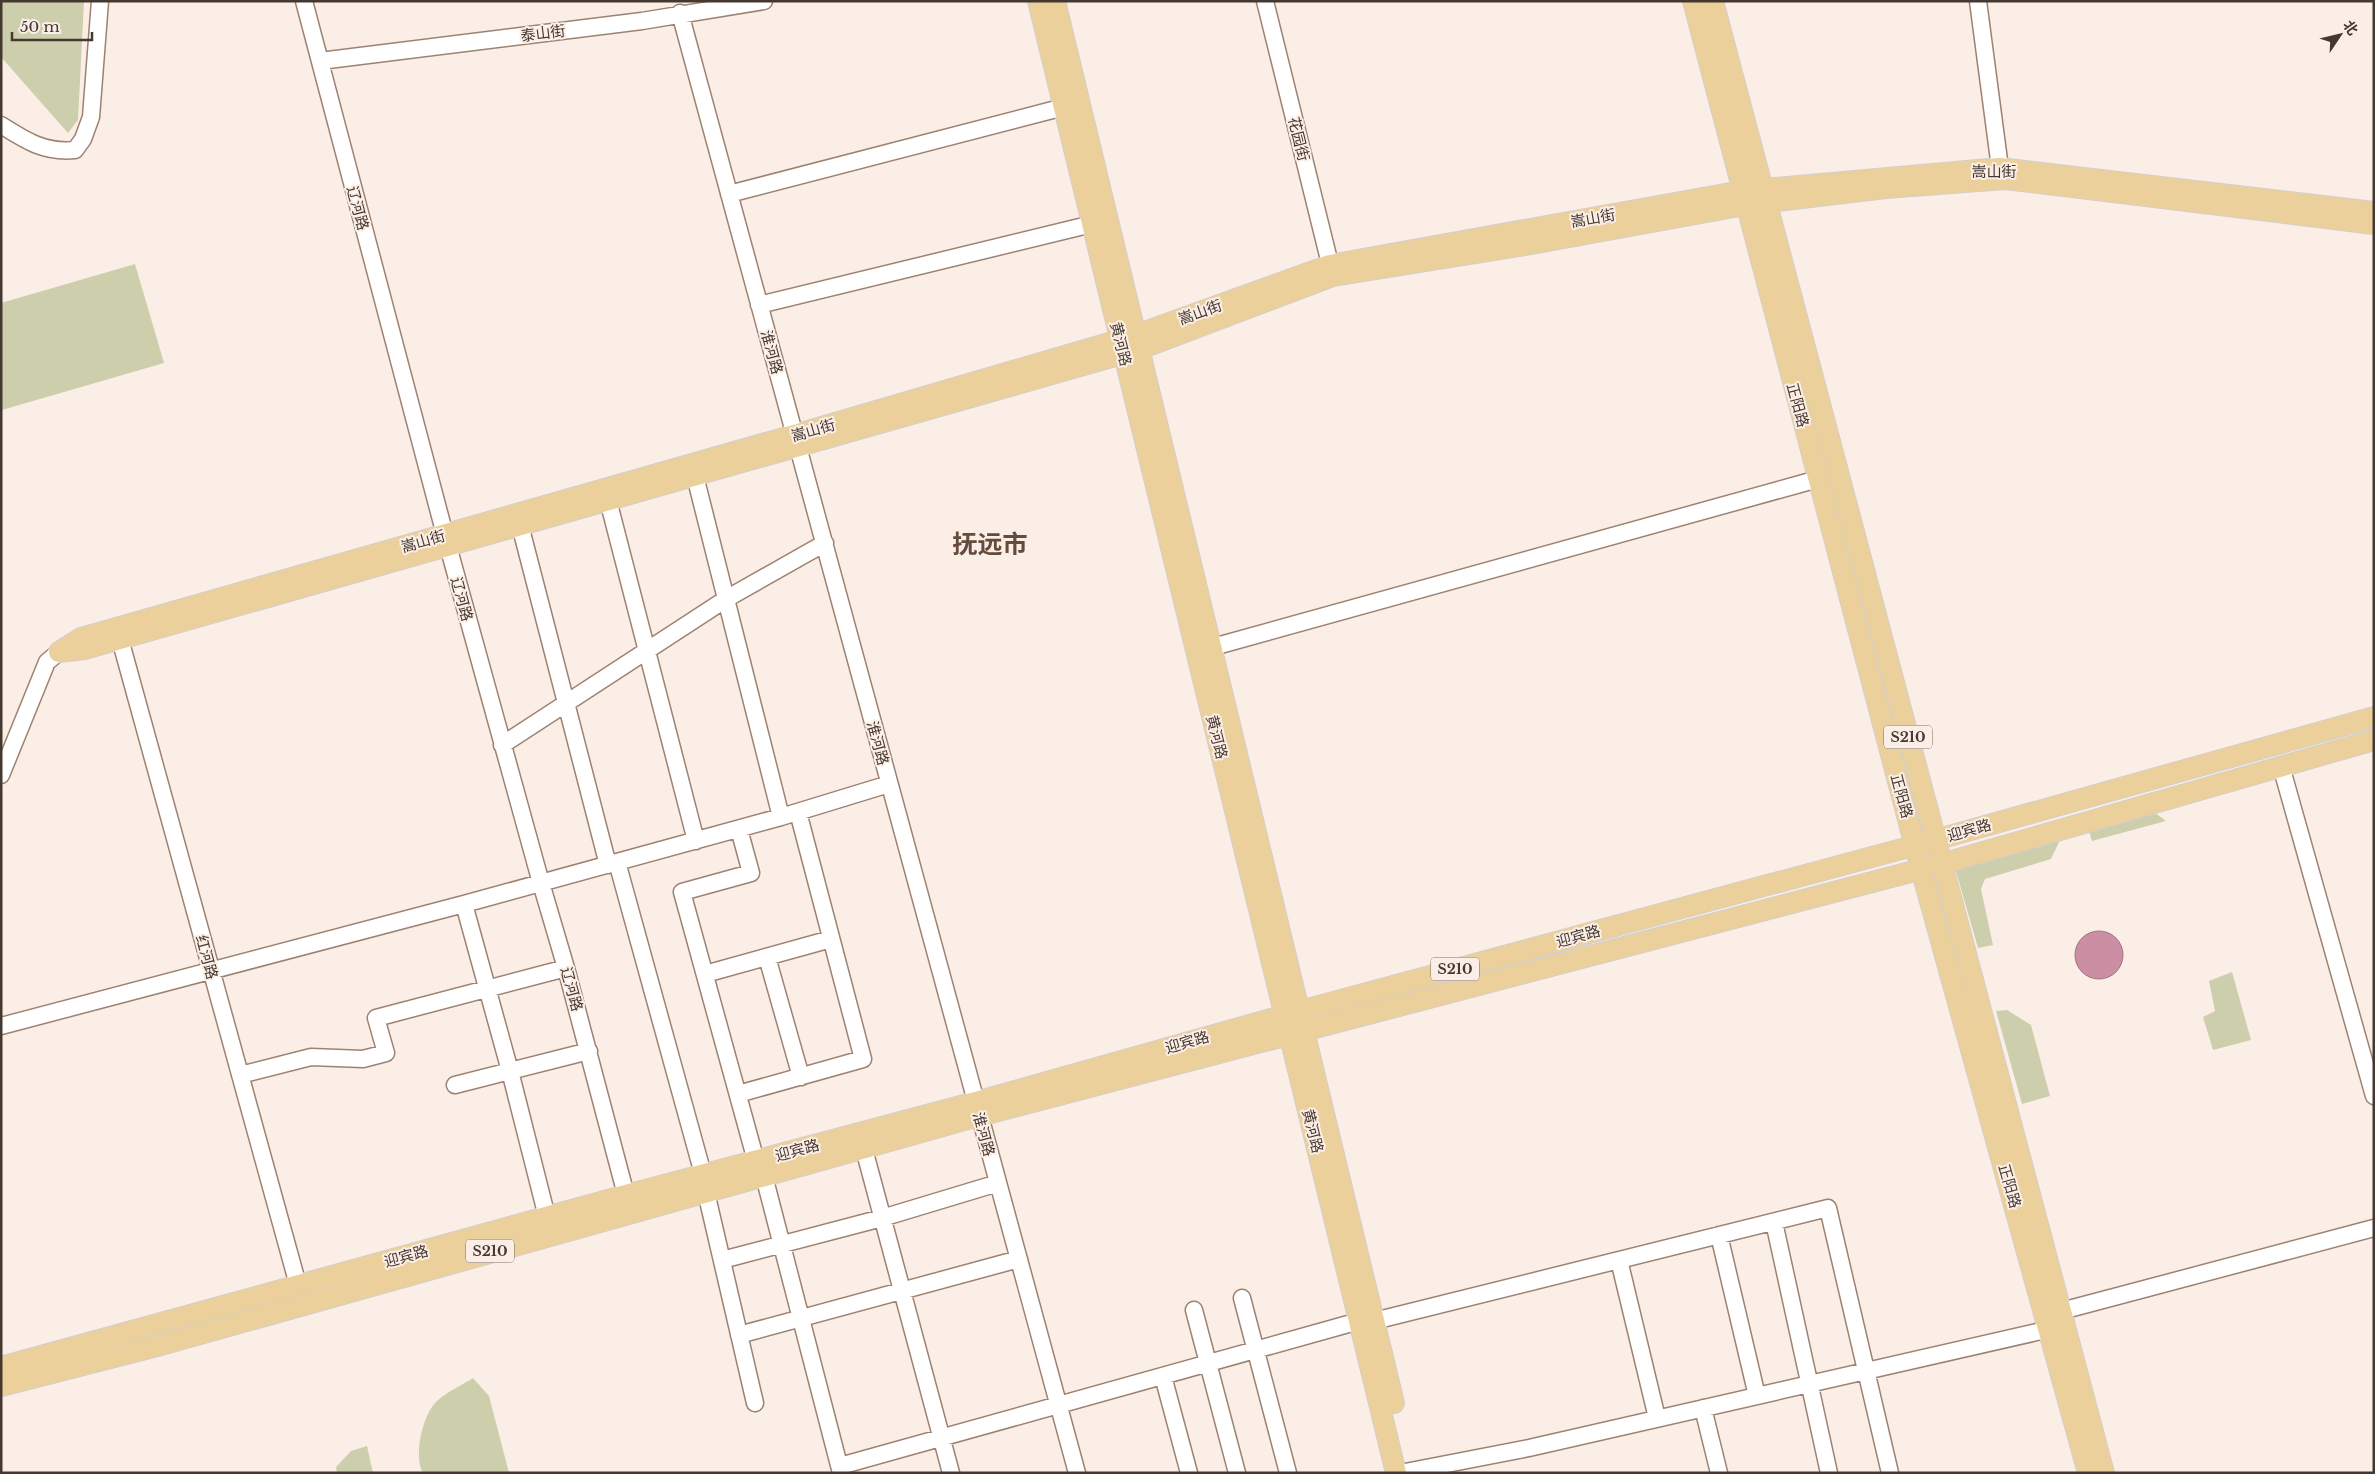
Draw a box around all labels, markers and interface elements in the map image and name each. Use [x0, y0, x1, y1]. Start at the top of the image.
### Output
scale bar [12, 10, 92, 42]
north arrow [2315, 10, 2365, 60]
text: 50 m [20, 17, 60, 36]
text: 北 [2339, 17, 2362, 38]
street label: 泰山街 [520, 21, 566, 45]
street label: 花园街 [1284, 115, 1314, 163]
street label: 嵩山街 [1971, 162, 2017, 181]
street label: 辽河路 [343, 184, 373, 232]
street label: 嵩山街 [1569, 205, 1617, 231]
street label: 嵩山街 [1176, 295, 1224, 329]
street label: 黄河路 [1106, 320, 1136, 368]
street label: 淮河路 [757, 328, 787, 376]
street label: 正阳路 [1783, 381, 1813, 429]
street label: 嵩山街 [789, 415, 837, 445]
street label: 嵩山街 [399, 526, 447, 556]
district label: 抚远市 [952, 529, 1028, 560]
street label: 辽河路 [447, 575, 477, 623]
street label: 黄河路 [1202, 713, 1232, 761]
street label: 淮河路 [863, 719, 893, 767]
road number: S210 [1884, 726, 1932, 749]
street label: 正阳路 [1887, 772, 1917, 820]
street label: 迎宾路 [1945, 815, 1993, 845]
street label: 迎宾路 [1554, 921, 1602, 951]
street label: 红河路 [192, 933, 222, 981]
road number: S210 [1431, 958, 1479, 981]
street label: 辽河路 [557, 965, 587, 1013]
street label: 迎宾路 [1163, 1027, 1211, 1057]
street label: 黄河路 [1298, 1107, 1328, 1155]
street label: 淮河路 [969, 1110, 999, 1158]
street label: 迎宾路 [773, 1135, 821, 1165]
street label: 正阳路 [1995, 1162, 2025, 1210]
road number: S210 [466, 1240, 514, 1262]
street label: 迎宾路 [382, 1241, 430, 1271]

